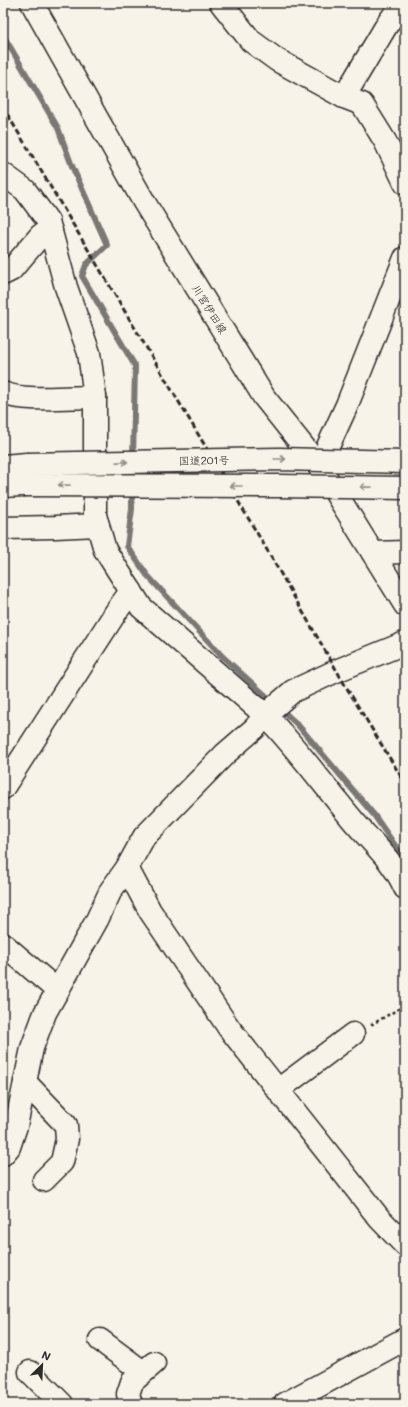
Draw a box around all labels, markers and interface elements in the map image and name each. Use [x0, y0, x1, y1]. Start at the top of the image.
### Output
street label: 川宮伊田線 [189, 282, 231, 336]
street label: 国道201号 [178, 452, 230, 468]
one-way arrow [273, 455, 286, 463]
one-way arrow [115, 458, 128, 466]
one-way arrow [58, 481, 71, 489]
one-way arrow [230, 482, 243, 490]
one-way arrow [360, 483, 373, 491]
north arrow [22, 1345, 62, 1385]
text: N [39, 1347, 53, 1364]

